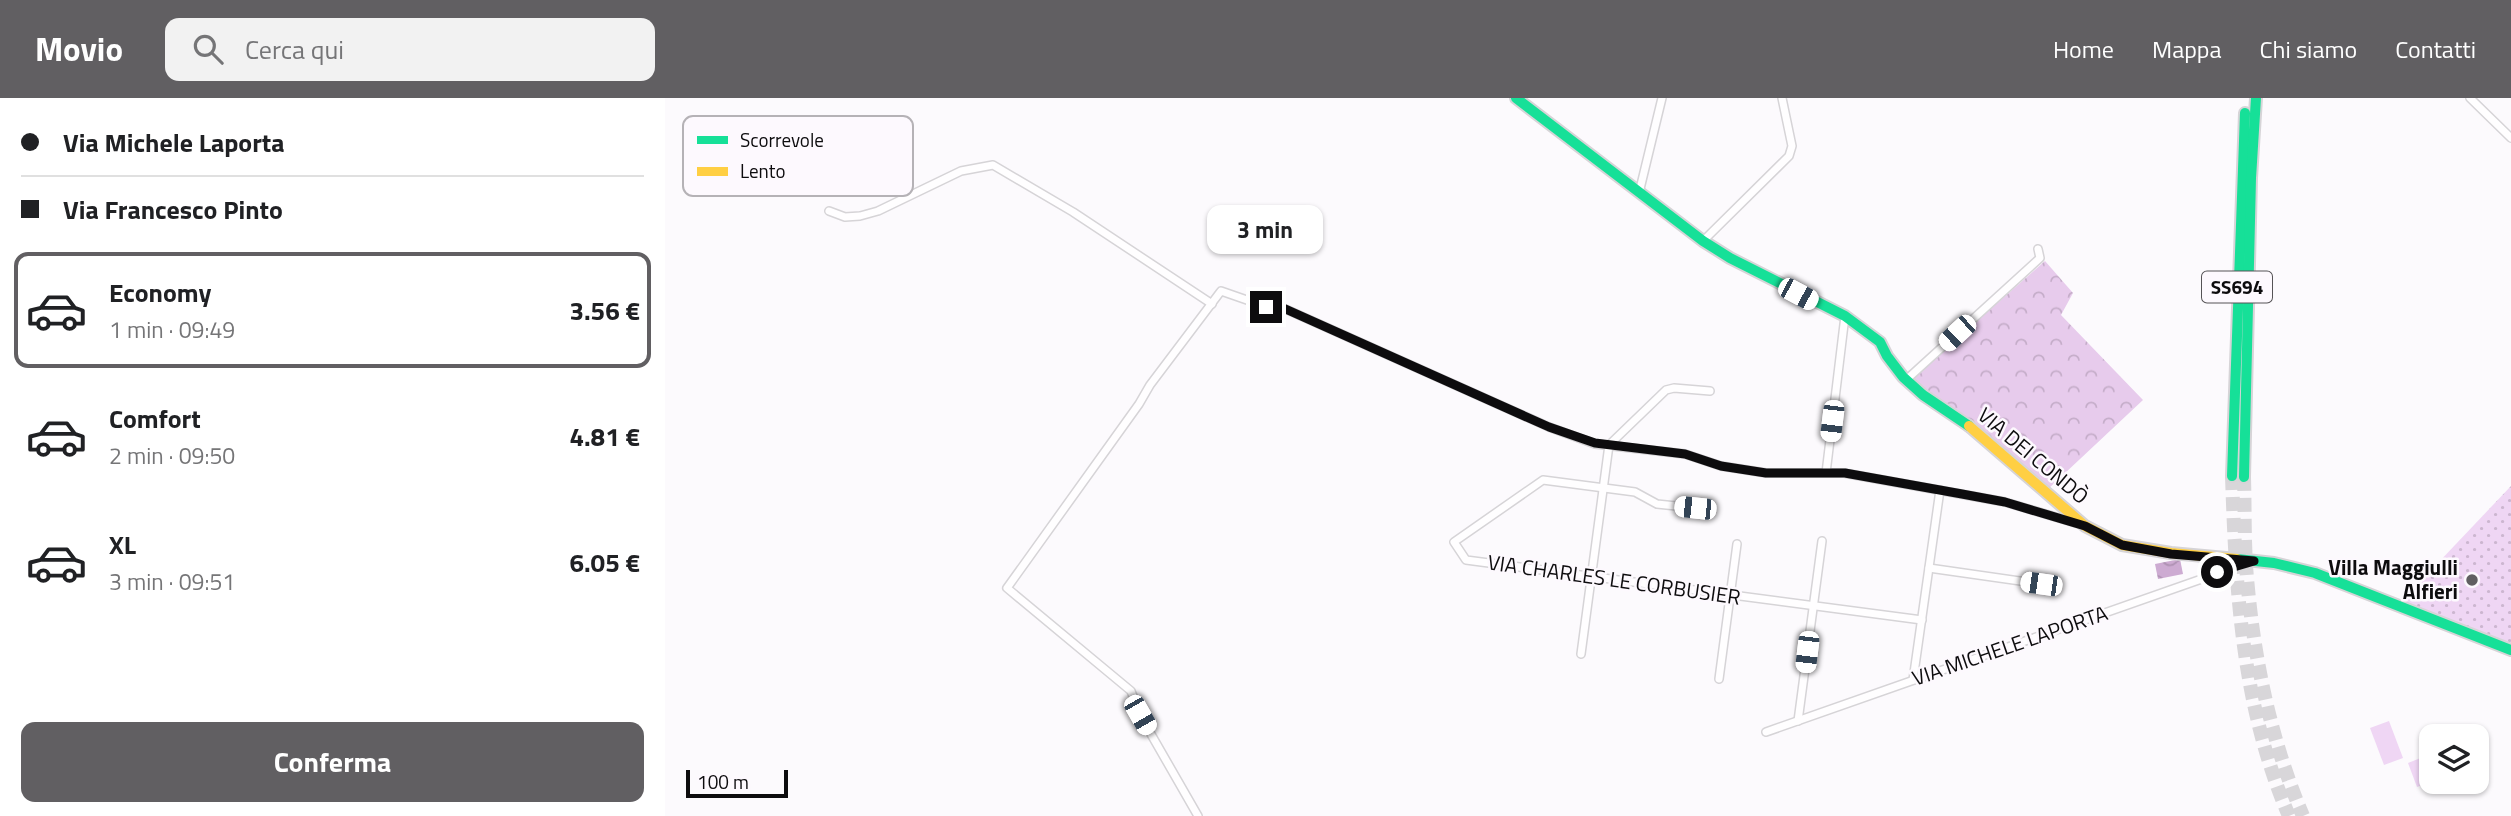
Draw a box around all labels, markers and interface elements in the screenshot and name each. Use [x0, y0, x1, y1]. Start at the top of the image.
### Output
search box [165, 18, 655, 81]
text: Movio [35, 24, 123, 74]
icon: search [189, 30, 227, 68]
text: Cerca qui [245, 30, 344, 69]
text: Home [2053, 31, 2114, 67]
text: Mappa [2152, 31, 2221, 67]
text: Chi siamo [2259, 31, 2357, 67]
text: Contatti [2395, 31, 2476, 67]
legend [683, 116, 913, 196]
text: Via Michele Laporta [63, 123, 285, 162]
text: Scorrevole [740, 125, 824, 154]
text: Lento [740, 156, 785, 185]
text: Via Francesco Pinto [63, 190, 283, 229]
callout: 3 min [1208, 206, 1324, 254]
text: 3 min [1237, 212, 1293, 247]
road number: SS694 [2202, 272, 2272, 302]
text: Economy [109, 273, 211, 312]
car [1775, 275, 1822, 313]
icon: car [25, 279, 88, 342]
text: 3.56 € [569, 291, 640, 330]
route end [1250, 291, 1282, 323]
car [1935, 311, 1980, 355]
text: 1 min · 09:49 [109, 312, 235, 347]
text: Comfort [109, 399, 201, 438]
car [1820, 399, 1845, 443]
street label: VIA DEI CONDÒ [1971, 399, 2096, 511]
icon: car [25, 405, 88, 468]
text: 4.81 € [569, 417, 640, 456]
text: 2 min · 09:50 [109, 438, 235, 473]
car [1674, 495, 1717, 521]
text: XL [109, 525, 136, 564]
icon: car [25, 531, 88, 594]
text: 6.05 € [569, 543, 640, 582]
street label: VIA CHARLES LE CORBUSIER [1486, 545, 1743, 613]
place label: Villa Maggiulli Alfieri [2328, 551, 2458, 607]
route start [2201, 556, 2233, 588]
text: 3 min · 09:51 [109, 564, 235, 599]
car [2019, 571, 2064, 597]
marker: Villa Maggiulli Alfieri [2464, 572, 2480, 588]
street label: VIA MICHELE LAPORTA [1908, 596, 2112, 694]
car [1795, 630, 1820, 674]
car [1121, 692, 1160, 738]
button: Conferma [21, 722, 644, 802]
map controls [2419, 724, 2489, 794]
button: layers [2419, 724, 2489, 794]
scale bar [686, 767, 787, 799]
text: 100 m [697, 767, 749, 796]

